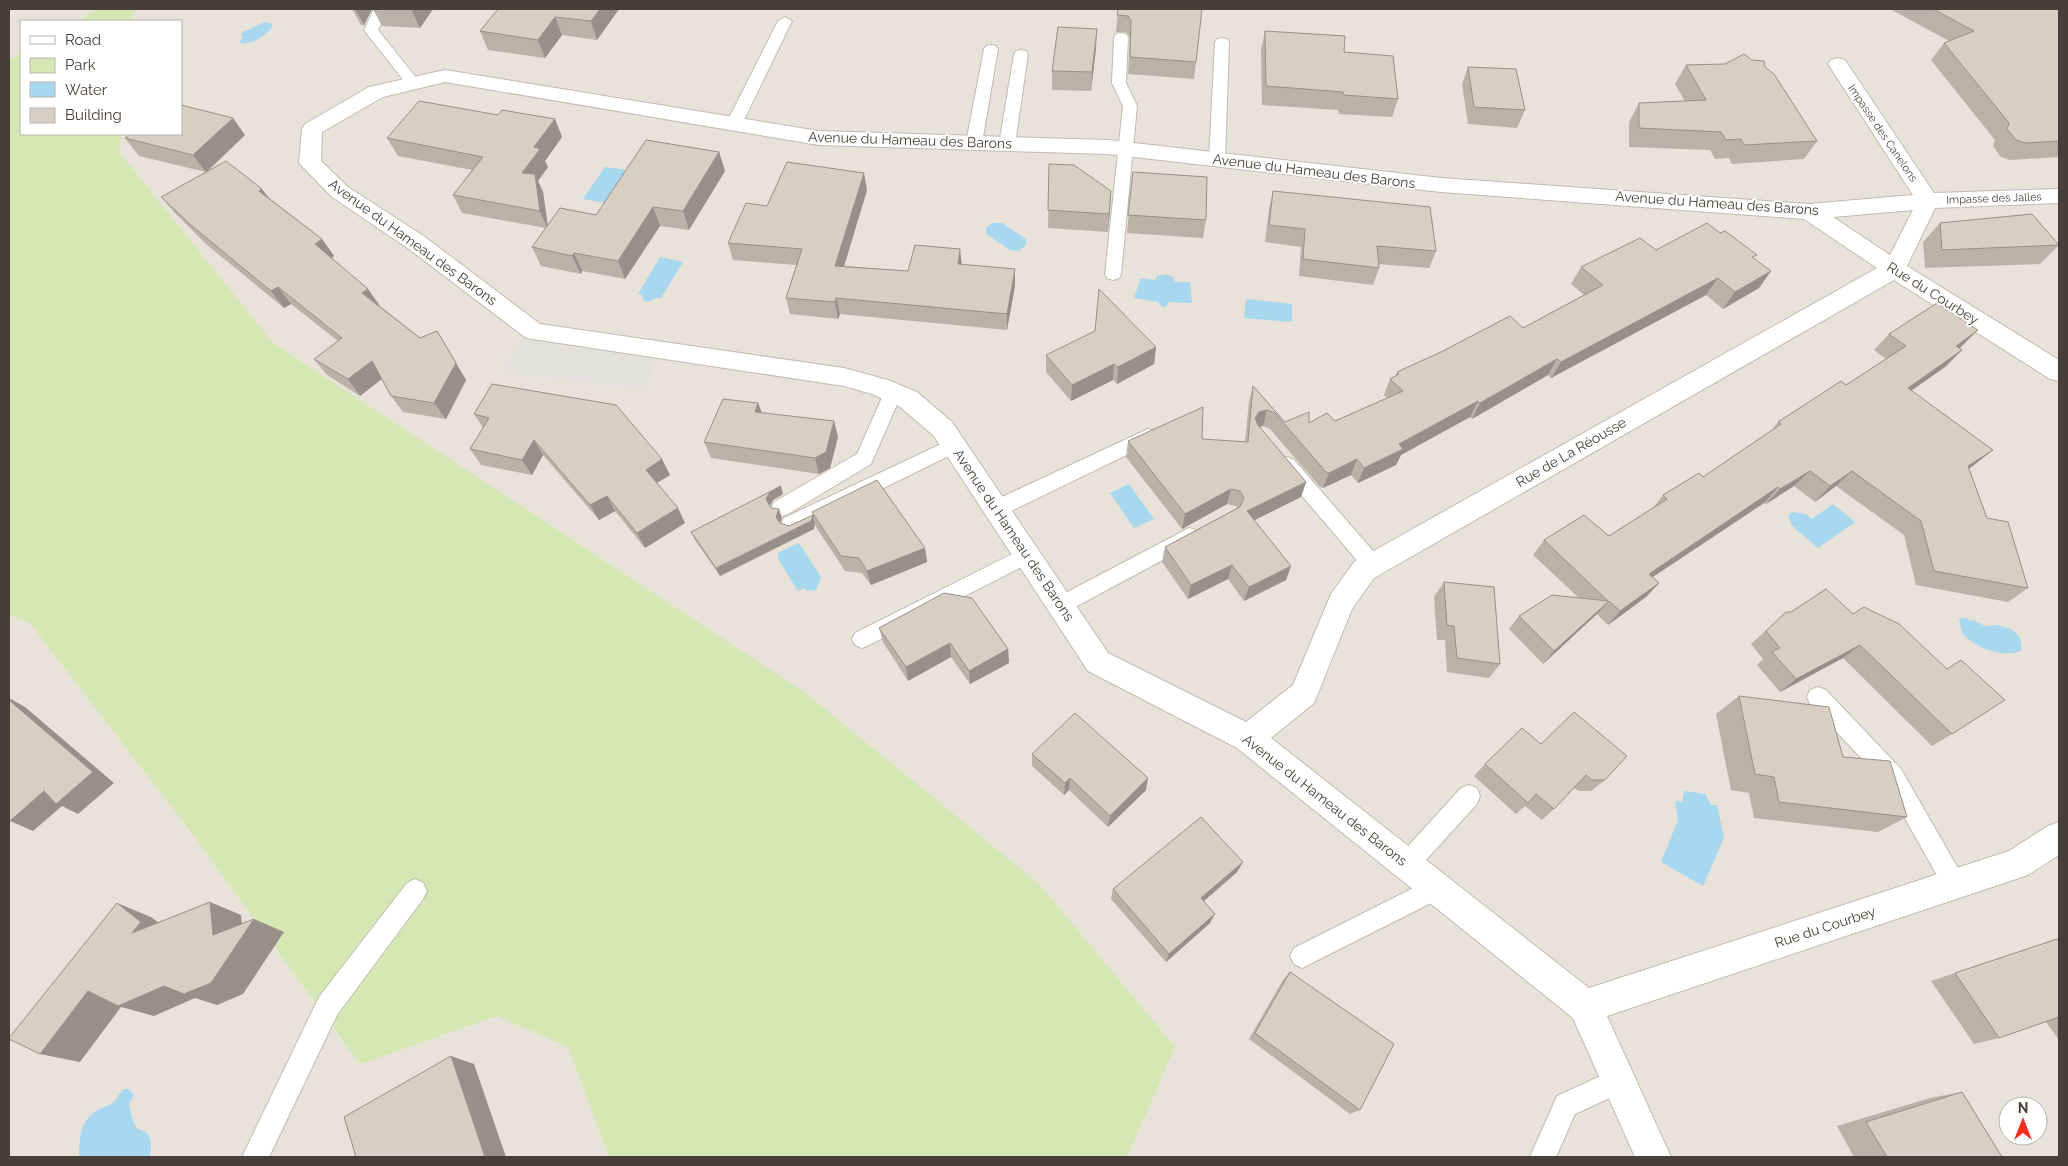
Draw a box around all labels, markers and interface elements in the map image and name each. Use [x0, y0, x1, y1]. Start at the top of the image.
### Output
legend [20, 20, 182, 135]
text: Road [65, 31, 101, 49]
text: Park [65, 56, 96, 74]
text: Water [65, 81, 108, 99]
street label: Impasse des Canelons [1845, 82, 1920, 184]
text: Building [65, 106, 122, 124]
street label: Avenue du Hameau des Barons [808, 128, 1012, 152]
street label: Avenue du Hameau des Barons [1212, 151, 1416, 191]
street label: Avenue du Hameau des Barons [326, 176, 500, 309]
street label: Avenue du Hameau des Barons [1615, 188, 1820, 218]
street label: Impasse des Jalles [1946, 190, 2042, 207]
street label: Rue du Courbey [1884, 258, 1982, 328]
street label: Rue de La Réousse [1513, 414, 1629, 490]
street label: Avenue du Hameau des Barons [950, 446, 1078, 624]
street label: Avenue du Hameau des Barons [1240, 731, 1410, 869]
street label: Rue du Courbey [1773, 903, 1878, 951]
north arrow [1998, 1096, 2048, 1146]
text: N [2018, 1100, 2028, 1116]

